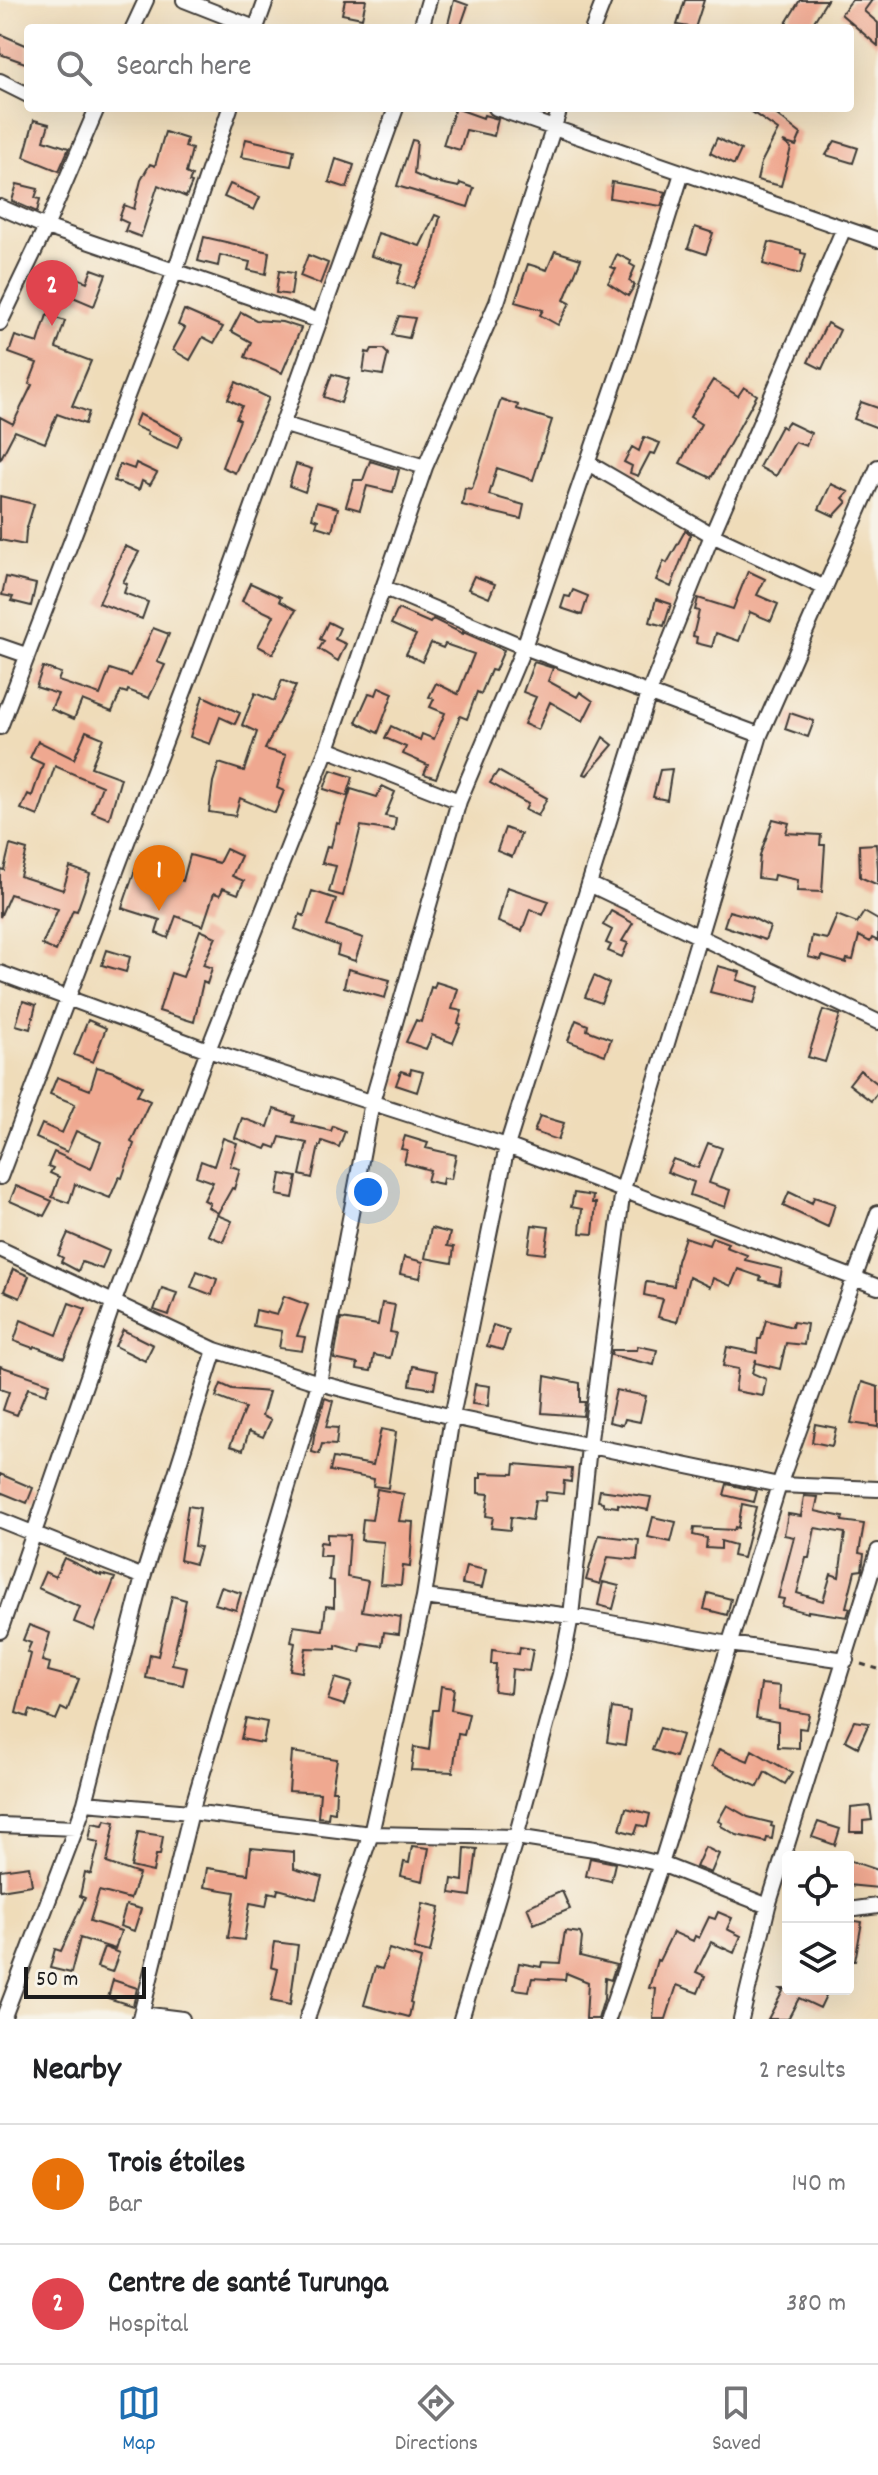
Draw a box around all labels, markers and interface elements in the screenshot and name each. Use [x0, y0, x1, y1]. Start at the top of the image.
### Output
search box [24, 24, 854, 112]
icon: search [52, 46, 96, 90]
text: Search here [116, 47, 252, 90]
pin: 2 [26, 260, 78, 326]
pin: 1 [133, 845, 185, 911]
your location [348, 1172, 388, 1212]
map controls [782, 1851, 854, 1995]
button: locate [782, 1851, 854, 1923]
button: layers [782, 1923, 854, 1995]
scale bar [24, 1963, 146, 1999]
text: 50 m [36, 1965, 78, 1996]
text: Nearby [32, 2047, 121, 2096]
text: 2 results [759, 2053, 846, 2090]
text: Trois étoiles [108, 2144, 245, 2187]
text: 1 [55, 2166, 61, 2203]
text: 140 m [792, 2166, 846, 2203]
text: Bar [108, 2187, 142, 2224]
text: Centre de santé Turunga [108, 2264, 388, 2307]
text: 2 [52, 2286, 64, 2323]
text: 380 m [786, 2286, 846, 2323]
text: Hospital [108, 2307, 189, 2344]
tab: Map [117, 2381, 161, 2460]
tab: Directions [395, 2381, 478, 2460]
tab: Saved [712, 2381, 761, 2460]

